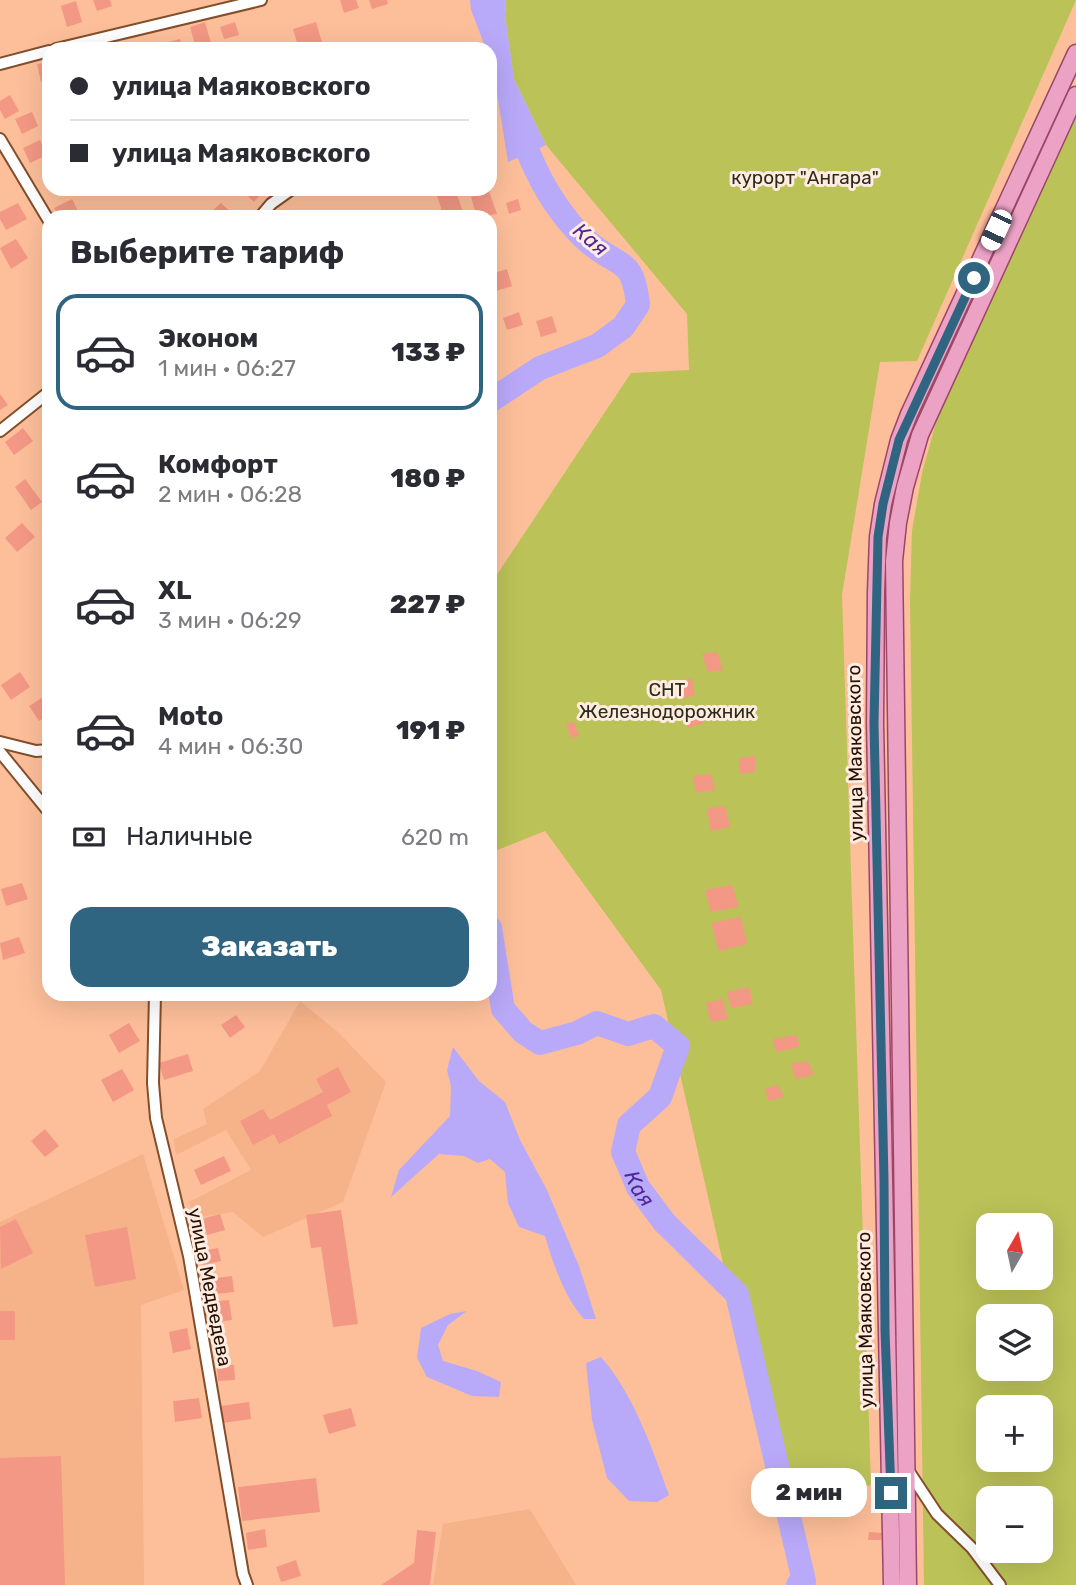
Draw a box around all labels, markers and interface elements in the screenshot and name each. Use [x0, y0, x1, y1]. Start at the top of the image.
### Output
text: улица Маяковского [112, 71, 371, 102]
text: улица Маяковского [112, 138, 371, 169]
park label: курорт "Ангара" [731, 166, 879, 189]
car [978, 207, 1015, 253]
water label: Кая [569, 217, 613, 261]
text: Выберите тариф [70, 233, 344, 271]
route start [958, 262, 990, 294]
icon: car [74, 321, 137, 384]
text: Эконом [158, 323, 258, 354]
text: 133 ₽ [391, 337, 465, 368]
text: 1 мин · 06:27 [158, 354, 296, 382]
icon: car [74, 447, 137, 510]
text: Комфорт [158, 449, 278, 480]
text: 180 ₽ [391, 463, 465, 494]
text: 2 мин · 06:28 [158, 480, 302, 508]
icon: car [74, 573, 137, 636]
text: XL [158, 575, 191, 606]
text: 227 ₽ [390, 589, 465, 620]
text: 3 мин · 06:29 [158, 606, 302, 634]
street label: улица Маяковского [842, 665, 868, 841]
park label: СНТ Железнодорожник [579, 678, 755, 723]
icon: car [74, 699, 137, 762]
text: Moto [158, 701, 223, 732]
text: 191 ₽ [396, 715, 465, 746]
text: 4 мин · 06:30 [158, 732, 303, 760]
icon: cash [70, 818, 108, 856]
text: Наличные [126, 821, 253, 852]
text: 620 m [401, 823, 469, 851]
button: Заказать [70, 907, 469, 987]
water label: Кая [620, 1166, 660, 1211]
street label: улица Медведева [183, 1206, 237, 1368]
north arrow [976, 1213, 1054, 1290]
map controls [976, 1213, 1053, 1563]
street label: улица Маяковского [852, 1232, 878, 1408]
button: layers [976, 1304, 1053, 1381]
button: + [976, 1395, 1053, 1472]
callout: 2 мин [751, 1468, 866, 1518]
route end [875, 1477, 907, 1509]
text: 2 мин [775, 1478, 843, 1506]
button: − [976, 1486, 1053, 1563]

